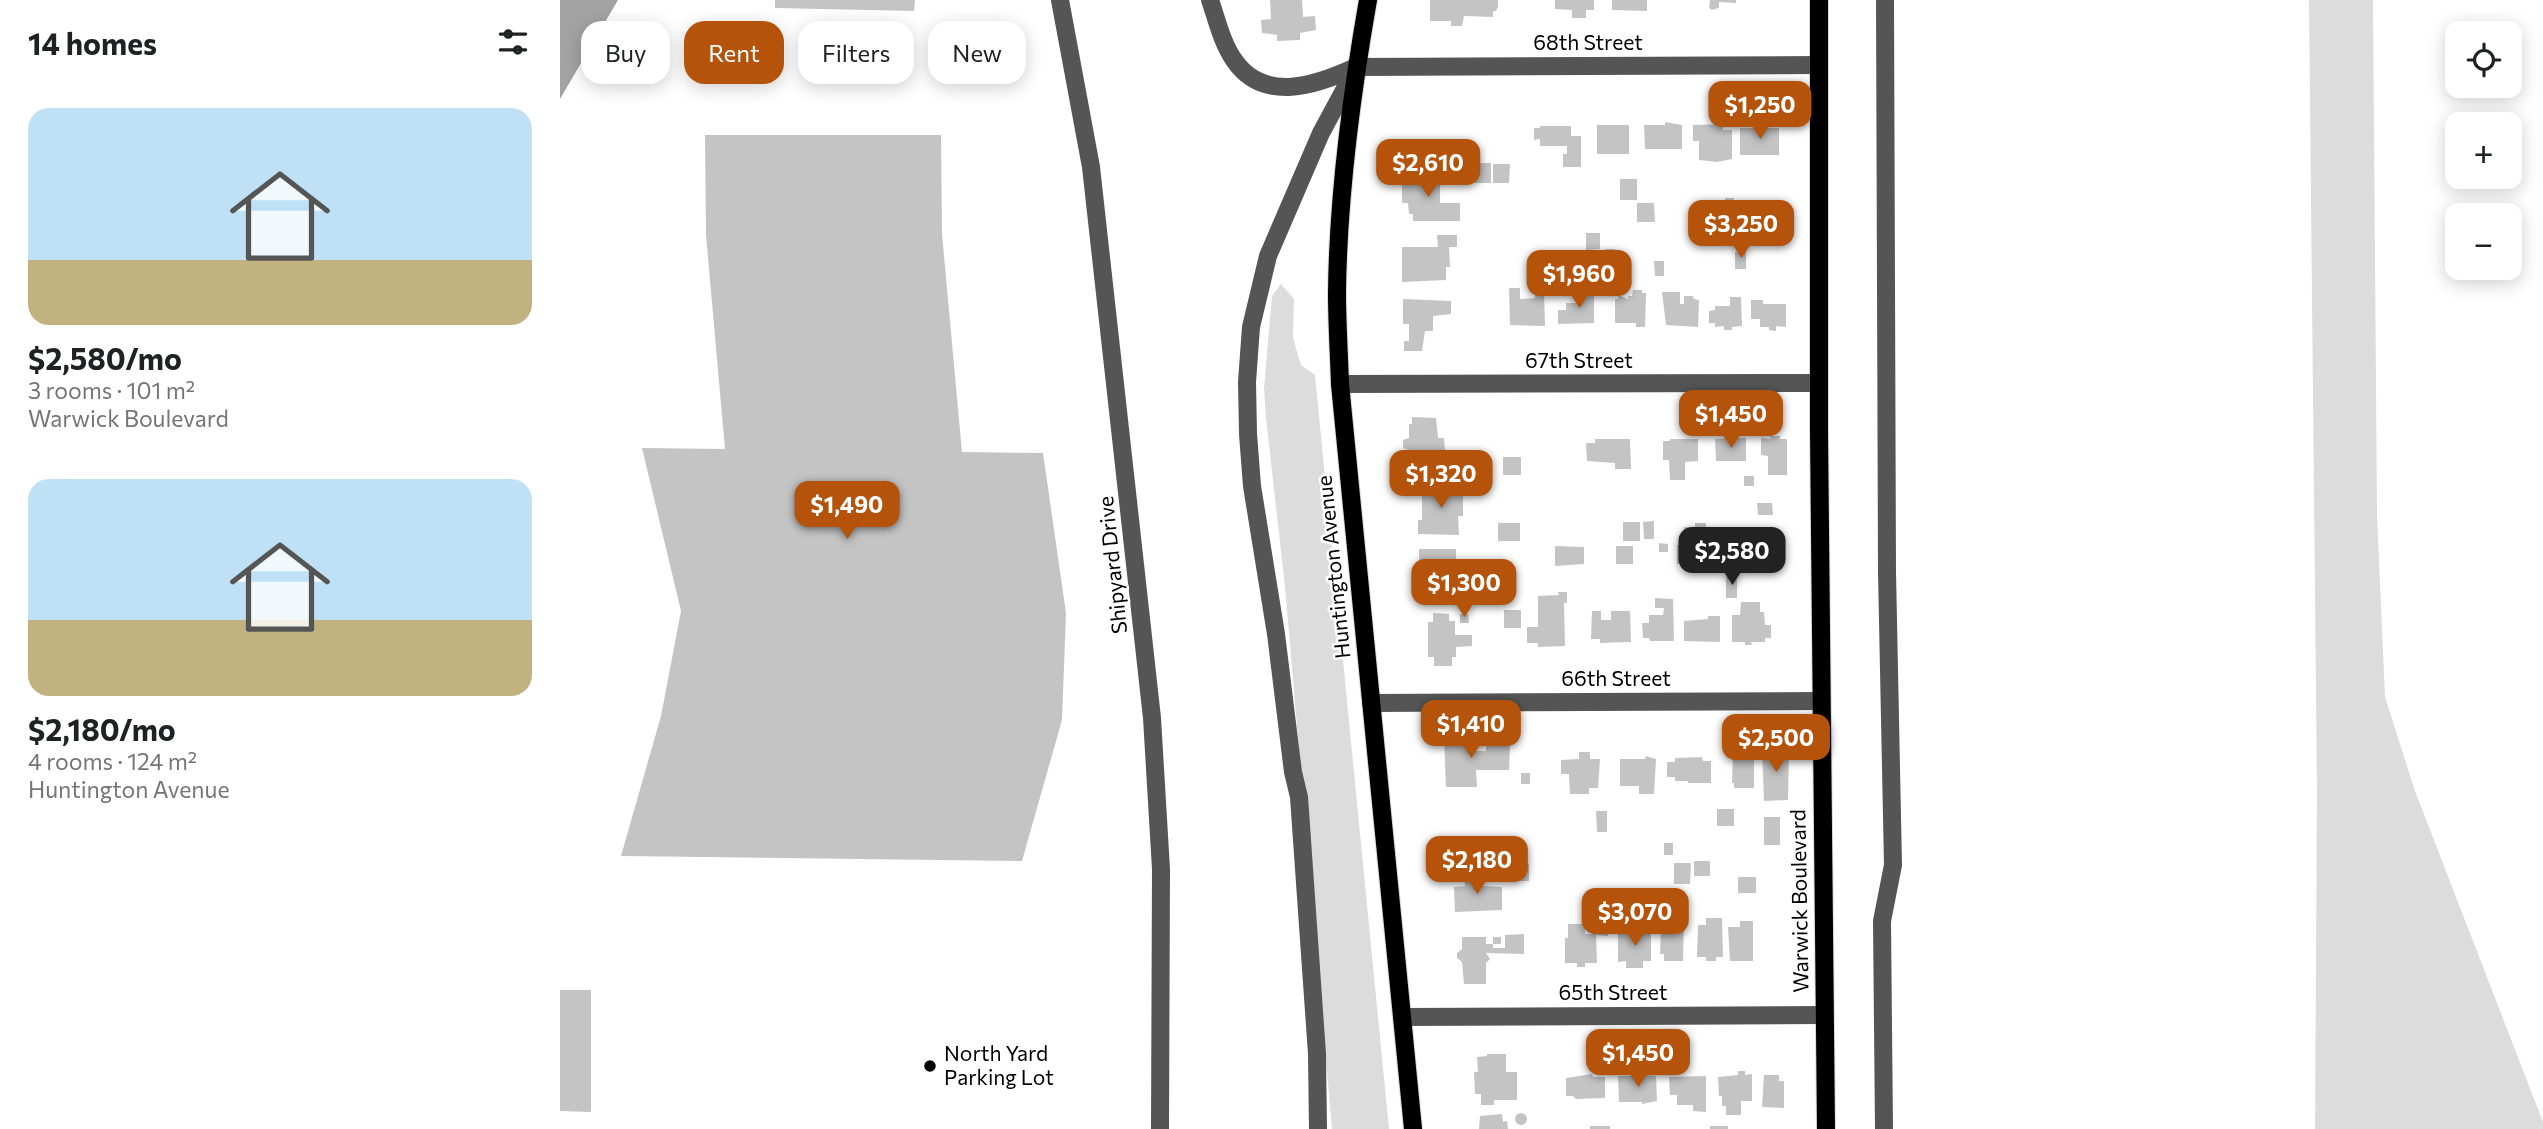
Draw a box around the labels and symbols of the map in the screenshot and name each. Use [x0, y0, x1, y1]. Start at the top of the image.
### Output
street label: 68th Street [1533, 29, 1643, 54]
pin: $1,250 [1703, 82, 1817, 141]
pin: $2,610 [1371, 140, 1485, 199]
pin: $3,250 [1684, 201, 1798, 260]
pin: $1,960 [1522, 250, 1636, 310]
street label: 67th Street [1525, 347, 1633, 372]
pin: $1,450 [1674, 391, 1788, 450]
pin: $1,320 [1384, 450, 1498, 510]
street label: Huntington Avenue [1310, 474, 1355, 660]
pin: $1,490 [790, 482, 904, 541]
street label: Shipyard Drive [1092, 495, 1131, 635]
pin: $2,580 [1675, 528, 1789, 587]
pin: $1,300 [1407, 560, 1521, 619]
street label: 66th Street [1561, 665, 1671, 690]
pin: $1,410 [1414, 700, 1528, 760]
pin: $2,500 [1719, 714, 1833, 774]
street label: Warwick Boulevard [1784, 809, 1813, 993]
pin: $2,180 [1420, 836, 1534, 896]
pin: $3,070 [1578, 888, 1692, 948]
street label: 65th Street [1559, 979, 1667, 1004]
pin: $1,450 [1581, 1030, 1695, 1089]
place label: North Yard Parking Lot [944, 1040, 1054, 1089]
marker: North Yard Parking Lot [922, 1058, 938, 1074]

